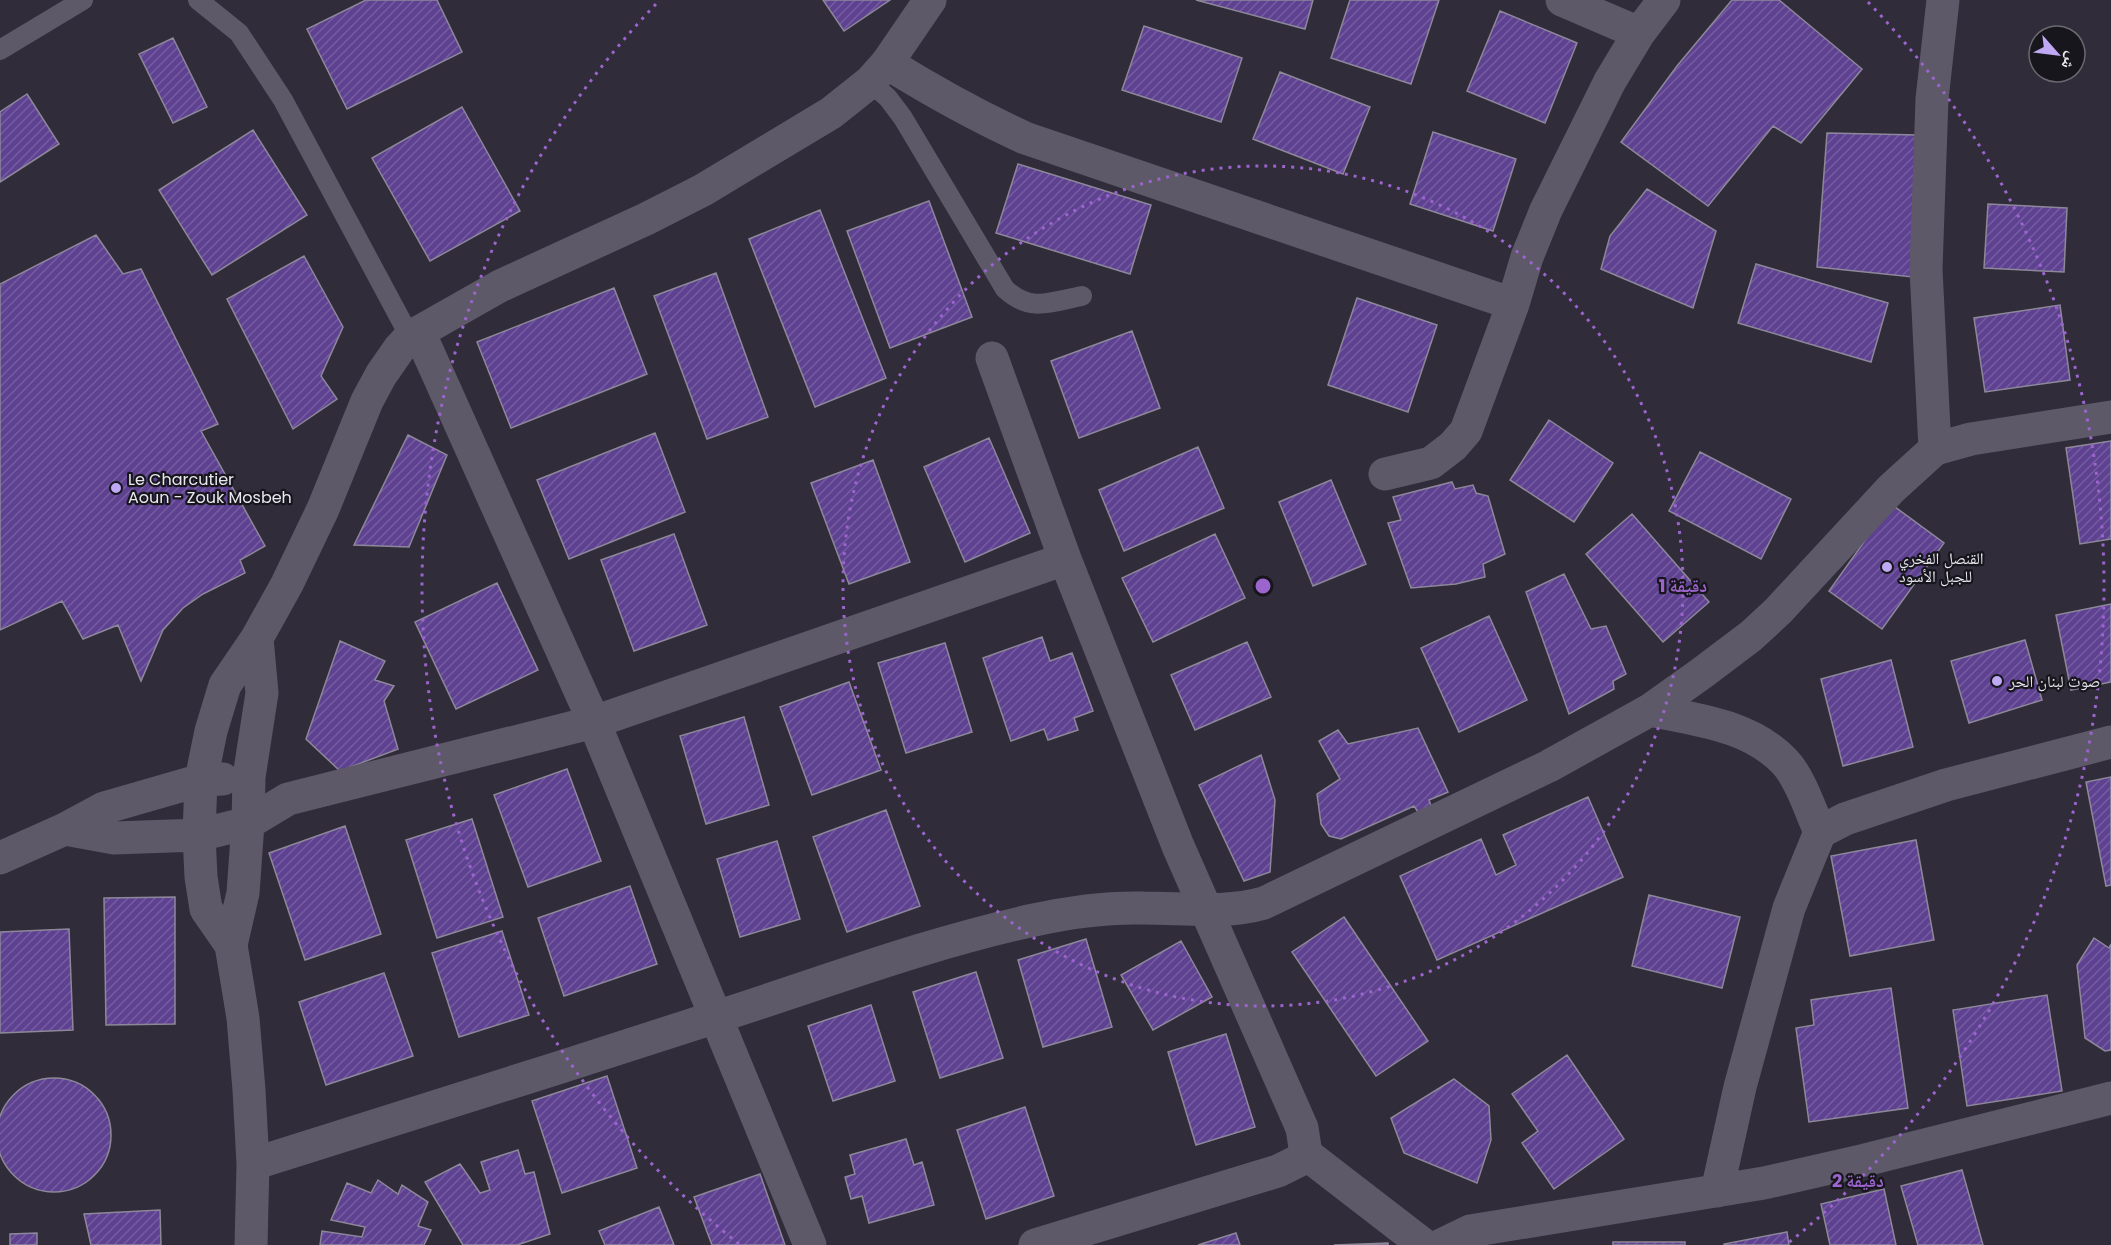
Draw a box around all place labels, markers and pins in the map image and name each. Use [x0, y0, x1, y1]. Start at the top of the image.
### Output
place label: Le Charcutier Aoun - Zouk Mosbeh [128, 468, 292, 509]
marker: Le Charcutier Aoun - Zouk Mosbeh [109, 481, 123, 495]
place label: القنصل الفخري للجبل الأسود [1899, 547, 1984, 588]
marker: القنصل الفخري للجبل الأسود [1880, 560, 1894, 574]
centre of rings [1253, 576, 1273, 596]
place label: صوت لبنان الحر [2008, 670, 2100, 693]
marker: صوت لبنان الحر [1990, 674, 2004, 688]

